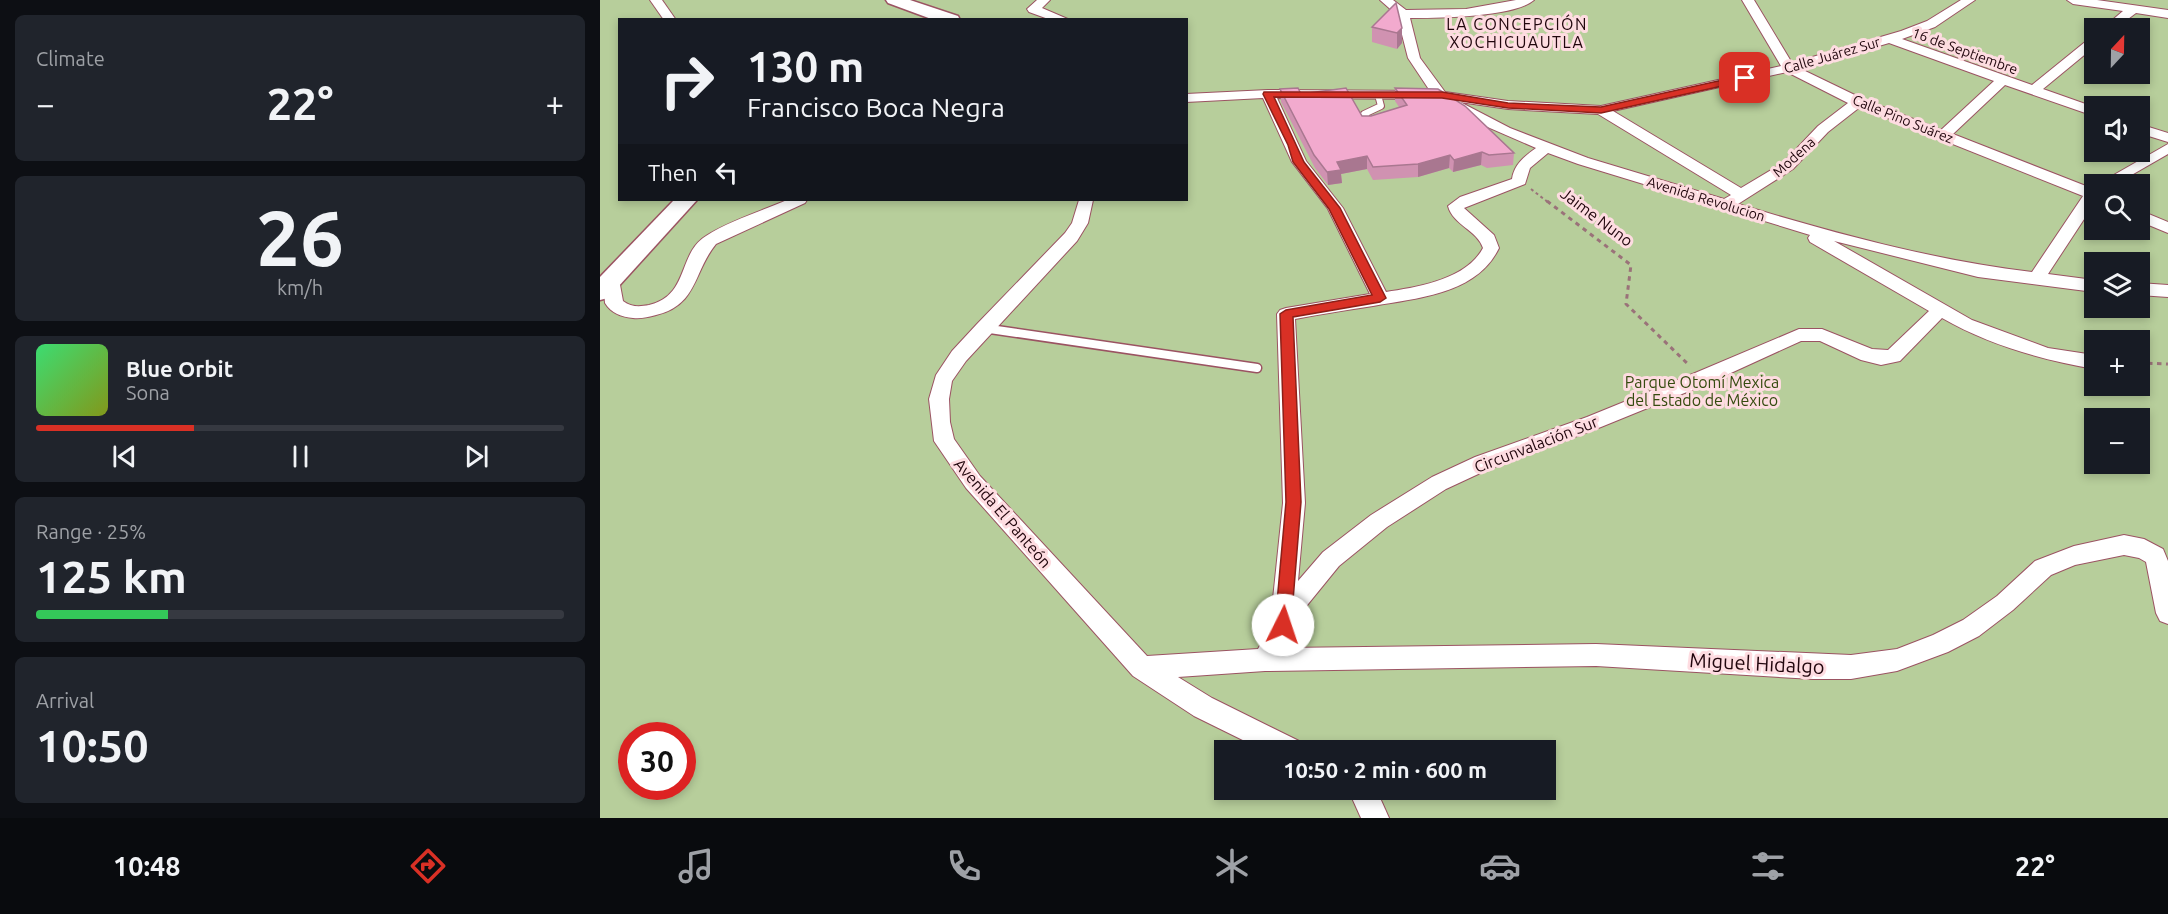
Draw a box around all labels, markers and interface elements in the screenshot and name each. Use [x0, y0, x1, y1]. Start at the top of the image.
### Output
district label: LA CONCEPCIÓN XOCHICUAUTLA [1446, 14, 1588, 51]
north arrow [2084, 18, 2150, 84]
map controls [2084, 18, 2150, 474]
street label: 16 de Septiembre [1910, 24, 2020, 78]
street label: Calle Juárez Sur [1782, 33, 1883, 76]
icon: right [648, 42, 726, 120]
text: 130 m [747, 43, 864, 90]
text: Climate [36, 47, 105, 70]
pin [1719, 52, 1770, 103]
icon: arrive [1728, 61, 1761, 94]
text: 22° [267, 78, 333, 129]
text: − [36, 85, 55, 122]
text: + [545, 85, 564, 122]
text: Francisco Boca Negra [747, 92, 1005, 122]
street label: Calle Pino Suárez [1850, 92, 1956, 146]
button: sound [2084, 96, 2150, 162]
street label: Modena [1770, 134, 1818, 180]
icon: left [710, 156, 743, 189]
text: Then [648, 160, 698, 185]
street label: Avenida Revolucion [1645, 173, 1767, 225]
button: search [2084, 174, 2150, 240]
street label: Jaime Nuno [1557, 184, 1637, 250]
text: 26 [256, 193, 344, 281]
button: layers [2084, 252, 2150, 318]
text: km/h [277, 276, 323, 299]
button: + [2084, 330, 2150, 396]
text: Blue Orbit [126, 356, 233, 381]
park label: Parque Otomí Mexica del Estado de México [1625, 373, 1779, 409]
text: Sona [126, 381, 170, 404]
button: − [2084, 408, 2150, 474]
street label: Circunvalación Sur [1472, 412, 1600, 476]
icon: previous [108, 440, 141, 473]
icon: pause [284, 440, 317, 473]
icon: next [460, 440, 493, 473]
street label: Avenida El Panteón [951, 455, 1055, 571]
text: Range · 25% [36, 520, 146, 543]
text: 125 km [36, 551, 187, 602]
position arrow [1251, 593, 1315, 657]
street label: Miguel Hidalgo [1689, 648, 1825, 678]
text: Arrival [36, 689, 94, 712]
text: 10:50 [36, 720, 149, 771]
speed limit sign: 30 [618, 722, 696, 800]
text: 10:50 · 2 min · 600 m [1283, 757, 1487, 782]
icon: directions [407, 845, 449, 887]
icon: music [675, 845, 717, 887]
icon: phone [943, 845, 985, 887]
icon: climate [1211, 845, 1253, 887]
icon: car [1479, 845, 1521, 887]
icon: filters [1747, 845, 1789, 887]
text: 10:48 [113, 851, 181, 881]
text: 22° [2015, 851, 2055, 881]

